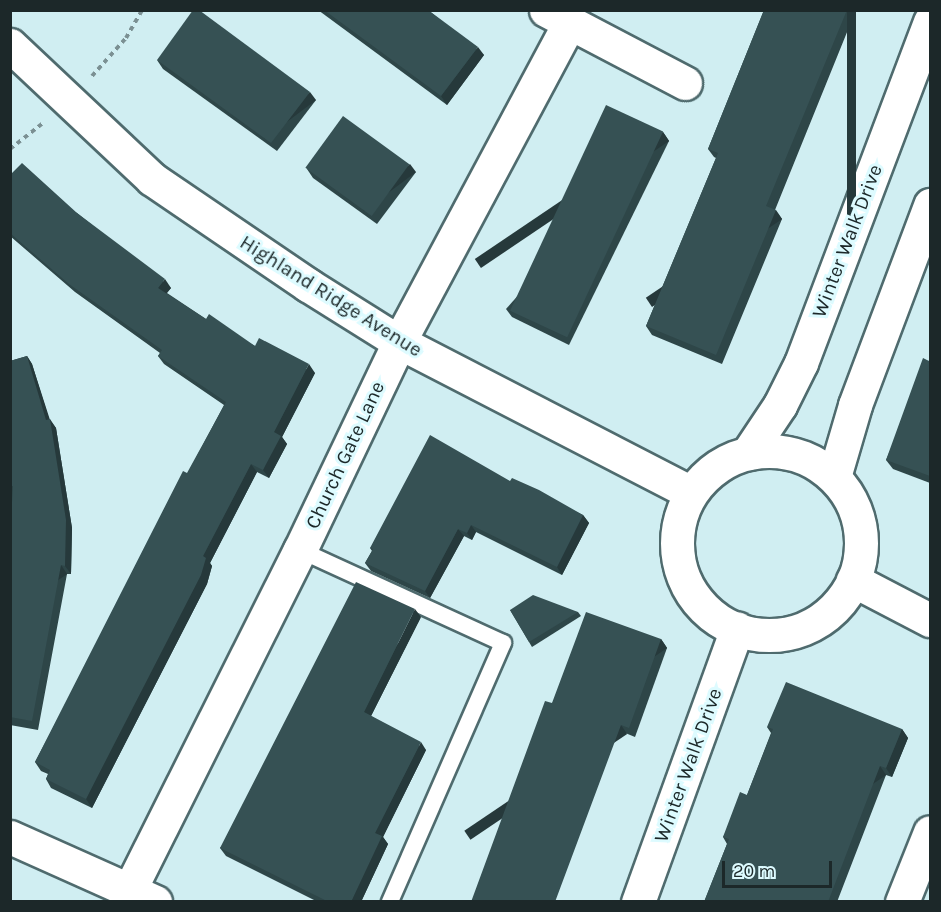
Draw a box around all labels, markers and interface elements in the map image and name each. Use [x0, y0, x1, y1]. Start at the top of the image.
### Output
street label: Winter Walk Drive [807, 161, 887, 321]
street label: Highland Ridge Avenue [236, 230, 426, 362]
street label: Church Gate Lane [300, 377, 390, 533]
street label: Winter Walk Drive [649, 685, 727, 845]
scale bar [725, 849, 834, 887]
text: 20 m [733, 860, 775, 882]

